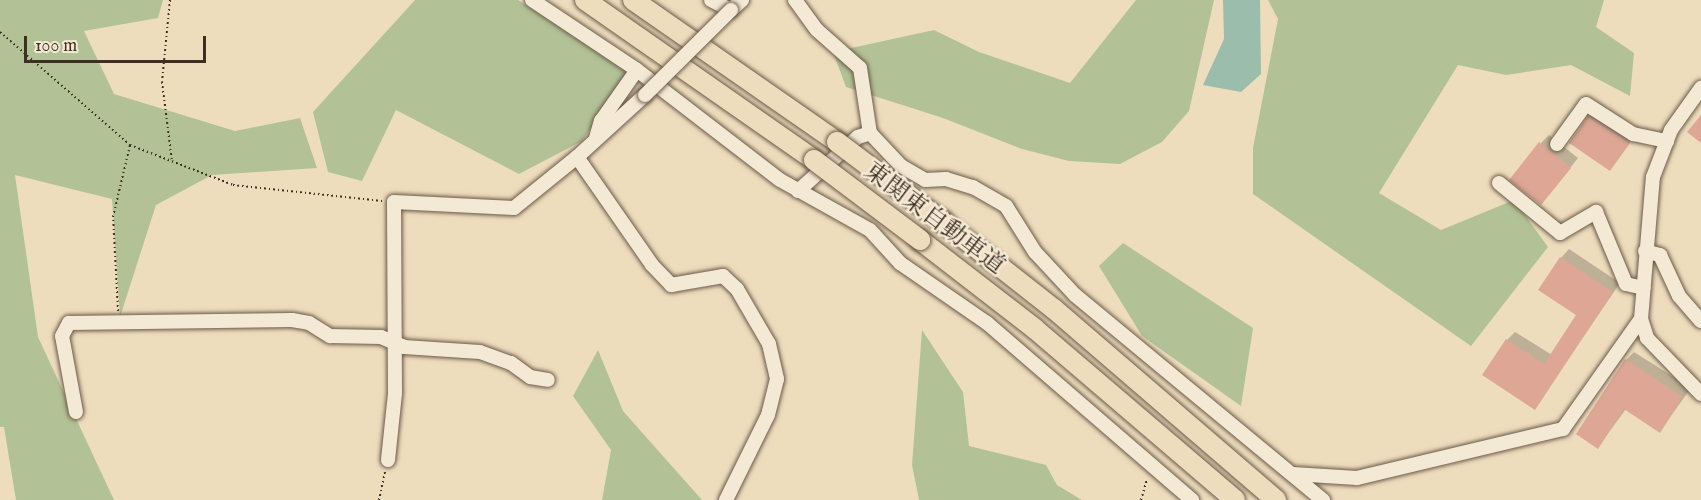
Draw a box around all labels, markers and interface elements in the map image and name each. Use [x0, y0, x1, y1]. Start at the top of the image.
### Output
scale bar [27, 24, 208, 62]
text: 100 m [35, 35, 77, 58]
street label: 東関東自動車道 [858, 157, 1010, 281]

